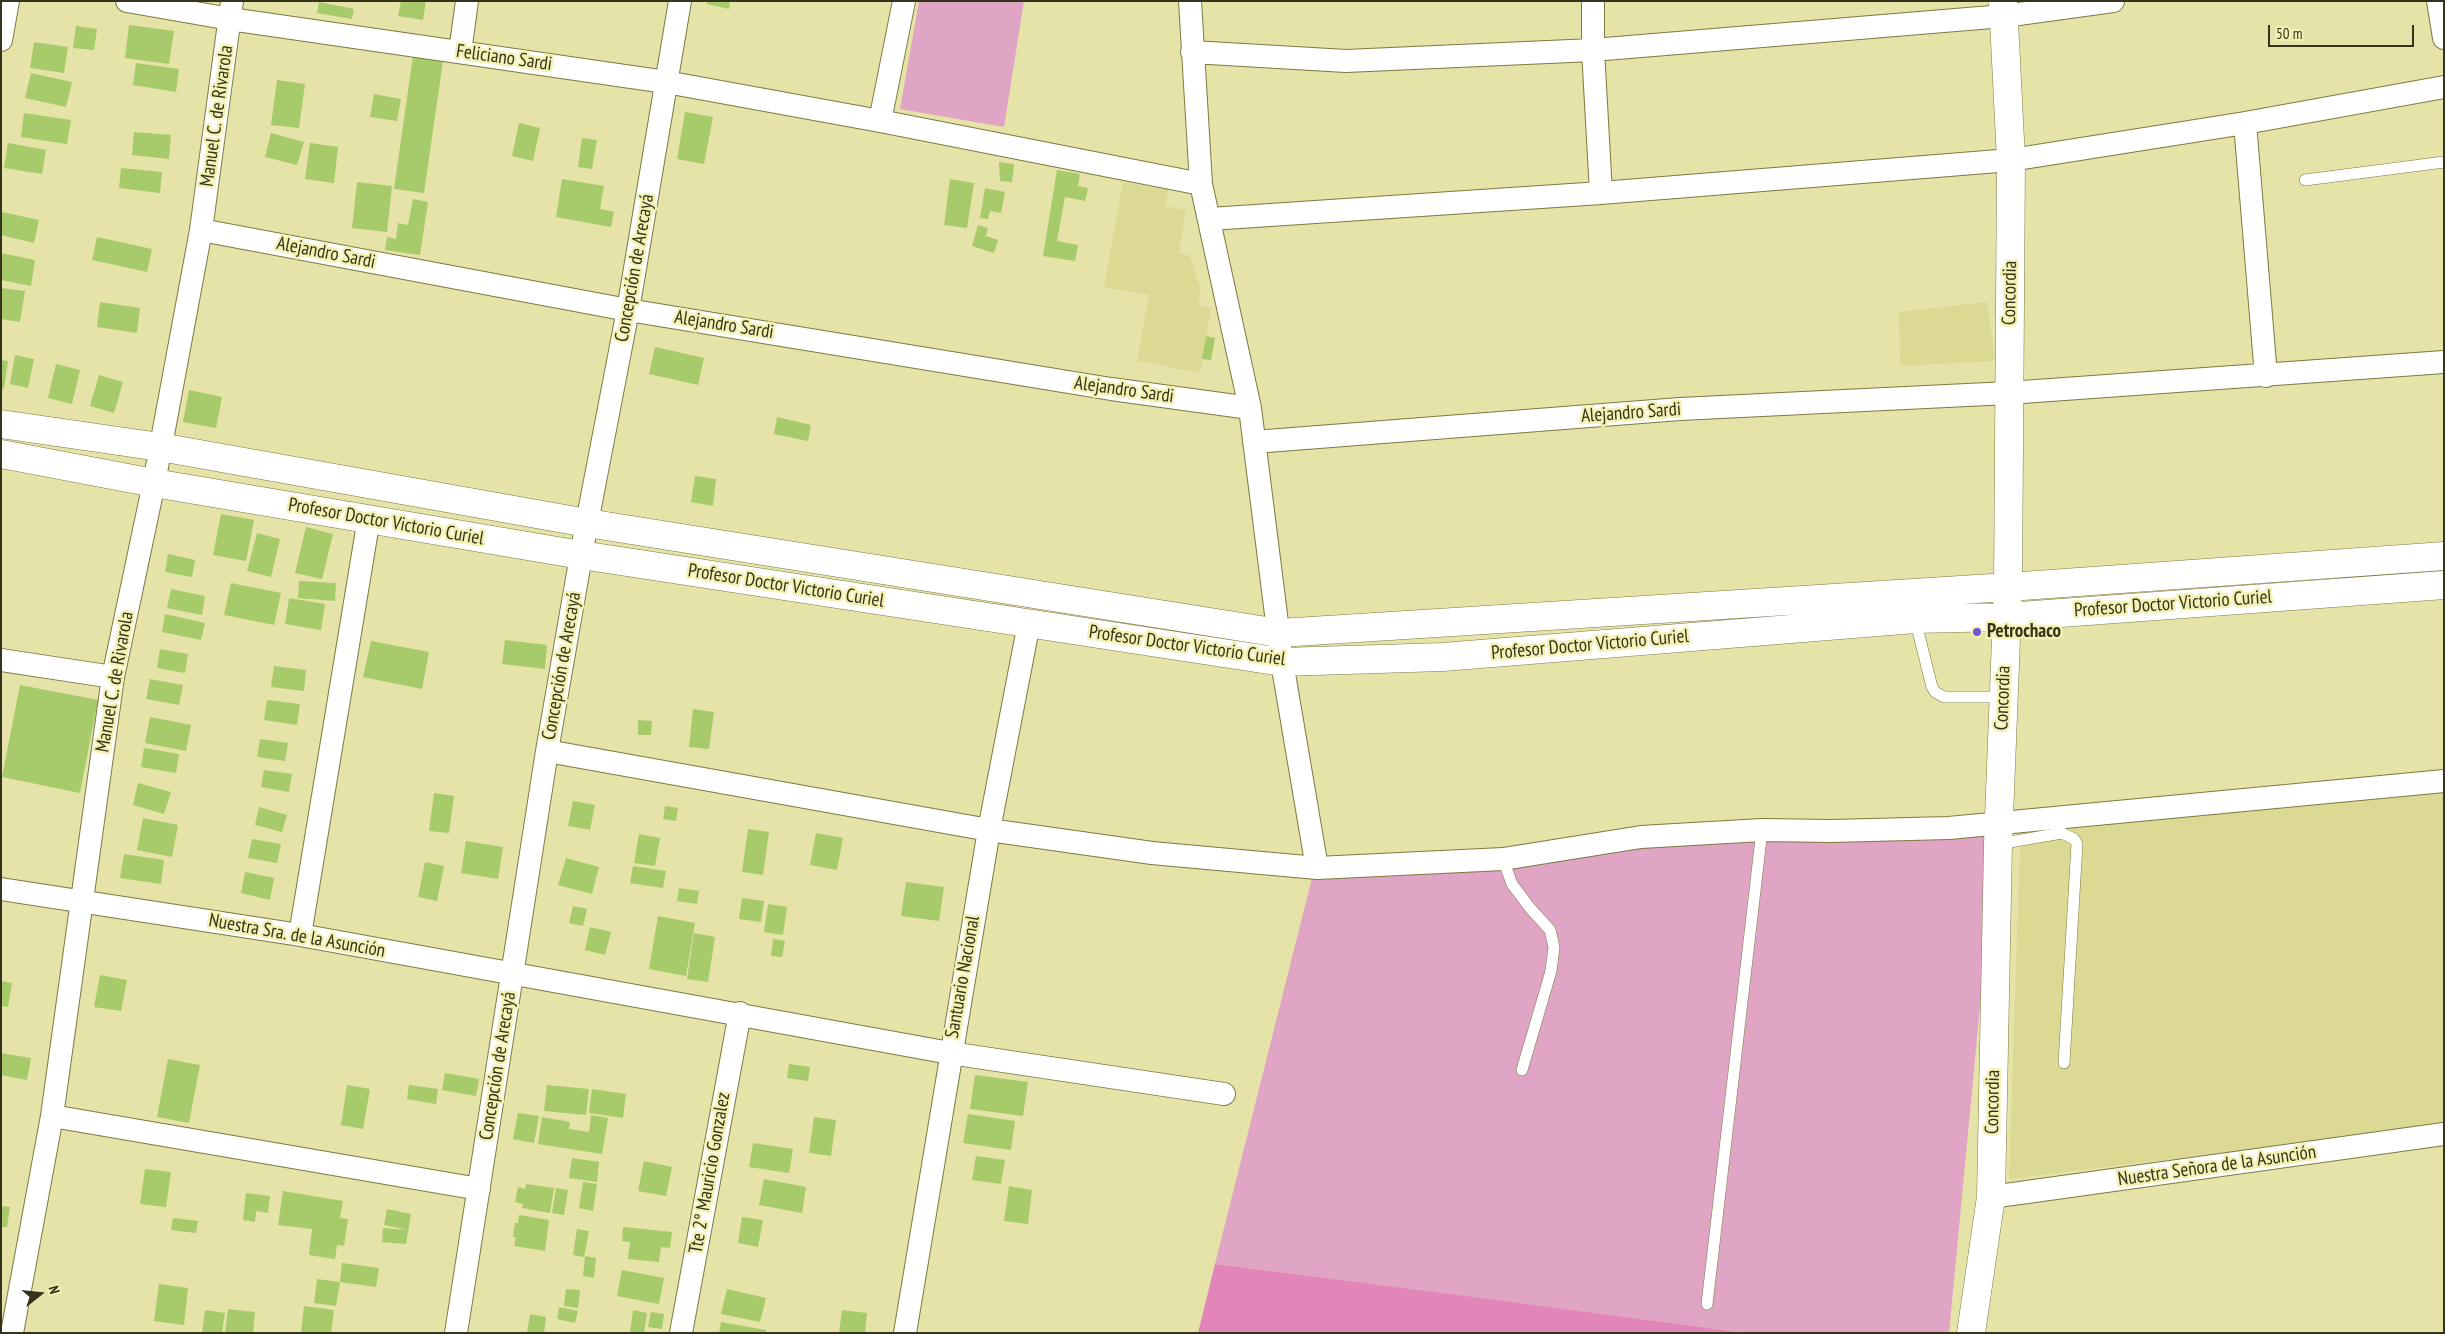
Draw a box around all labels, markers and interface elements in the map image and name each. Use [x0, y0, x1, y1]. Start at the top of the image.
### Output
scale bar [2270, 15, 2416, 47]
text: 50 m [2276, 24, 2302, 43]
street label: Feliciano Sardi [455, 40, 553, 76]
street label: Manuel C. de Rivarola [196, 44, 238, 188]
street label: Concepción de Arecayá [611, 192, 659, 344]
street label: Alejandro Sardi [275, 232, 377, 274]
street label: Concordia [1998, 261, 2022, 325]
street label: Alejandro Sardi [673, 306, 775, 344]
street label: Alejandro Sardi [1073, 372, 1175, 408]
street label: Alejandro Sardi [1580, 398, 1682, 428]
street label: Profesor Doctor Victorio Curiel [287, 494, 485, 550]
street label: Profesor Doctor Victorio Curiel [686, 559, 886, 613]
street label: Profesor Doctor Victorio Curiel [2073, 586, 2273, 622]
street label: Concepción de Arecayá [538, 590, 586, 742]
street label: Manuel C. de Rivarola [91, 610, 139, 754]
street label: Profesor Doctor Victorio Curiel [1087, 621, 1287, 671]
place label: Petrochaco [1987, 621, 2061, 643]
street label: Profesor Doctor Victorio Curiel [1490, 625, 1690, 665]
marker: Petrochaco [1971, 626, 1983, 638]
street label: Concordia [1990, 665, 2016, 731]
street label: Nuestra Sra. de la Asunción [207, 909, 387, 963]
street label: Santuario Nacional [941, 914, 985, 1040]
street label: Concepción de Arecayá [475, 990, 521, 1142]
street label: Concordia [1981, 1070, 2005, 1134]
street label: Tte 2° Mauricio Gonzalez [685, 1091, 735, 1255]
street label: Nuestra Señora de la Asunción [2117, 1141, 2317, 1191]
north arrow [15, 1269, 65, 1319]
text: N [45, 1284, 64, 1296]

